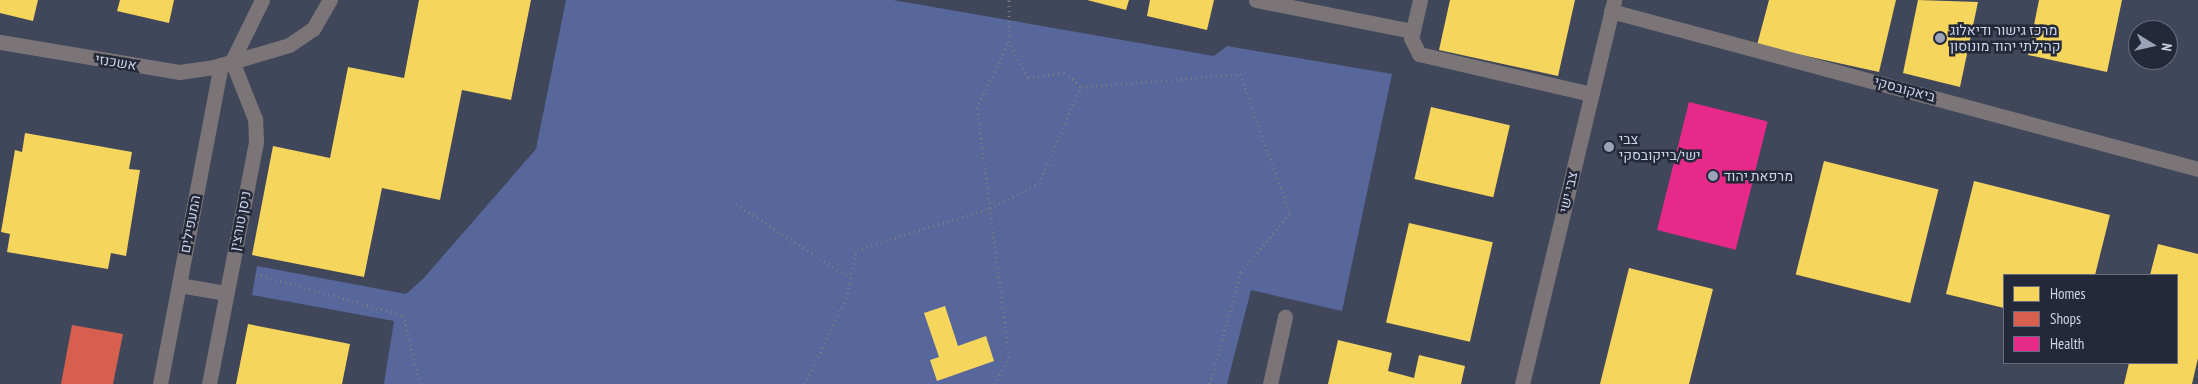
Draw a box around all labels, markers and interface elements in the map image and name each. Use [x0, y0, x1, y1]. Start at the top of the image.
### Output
north arrow [2128, 20, 2178, 70]
place label: מרכז גישור ודיאלוג קהילתי יהוד מונוסון [1950, 22, 2060, 54]
marker: מרכז גישור ודיאלוג קהילתי יהוד מונוסון [1934, 32, 1946, 44]
text: N [2157, 42, 2176, 52]
street label: אשכנזי [94, 50, 138, 74]
street label: ביאקובסקי [1873, 73, 1937, 105]
place label: צבי ישי/בייקובסקי [1619, 131, 1701, 164]
marker: צבי ישי/בייקובסקי [1603, 141, 1615, 153]
place label: מרפאת יהוד [1724, 168, 1793, 184]
marker: מרפאת יהוד [1706, 169, 1720, 183]
street label: צבי ישי [1555, 170, 1581, 214]
street label: ניסן טורצין [226, 190, 254, 252]
street label: המעפילים [176, 194, 204, 254]
legend [2003, 274, 2178, 364]
text: Homes [2050, 284, 2086, 303]
text: Shops [2050, 309, 2081, 328]
text: Health [2050, 334, 2084, 353]

